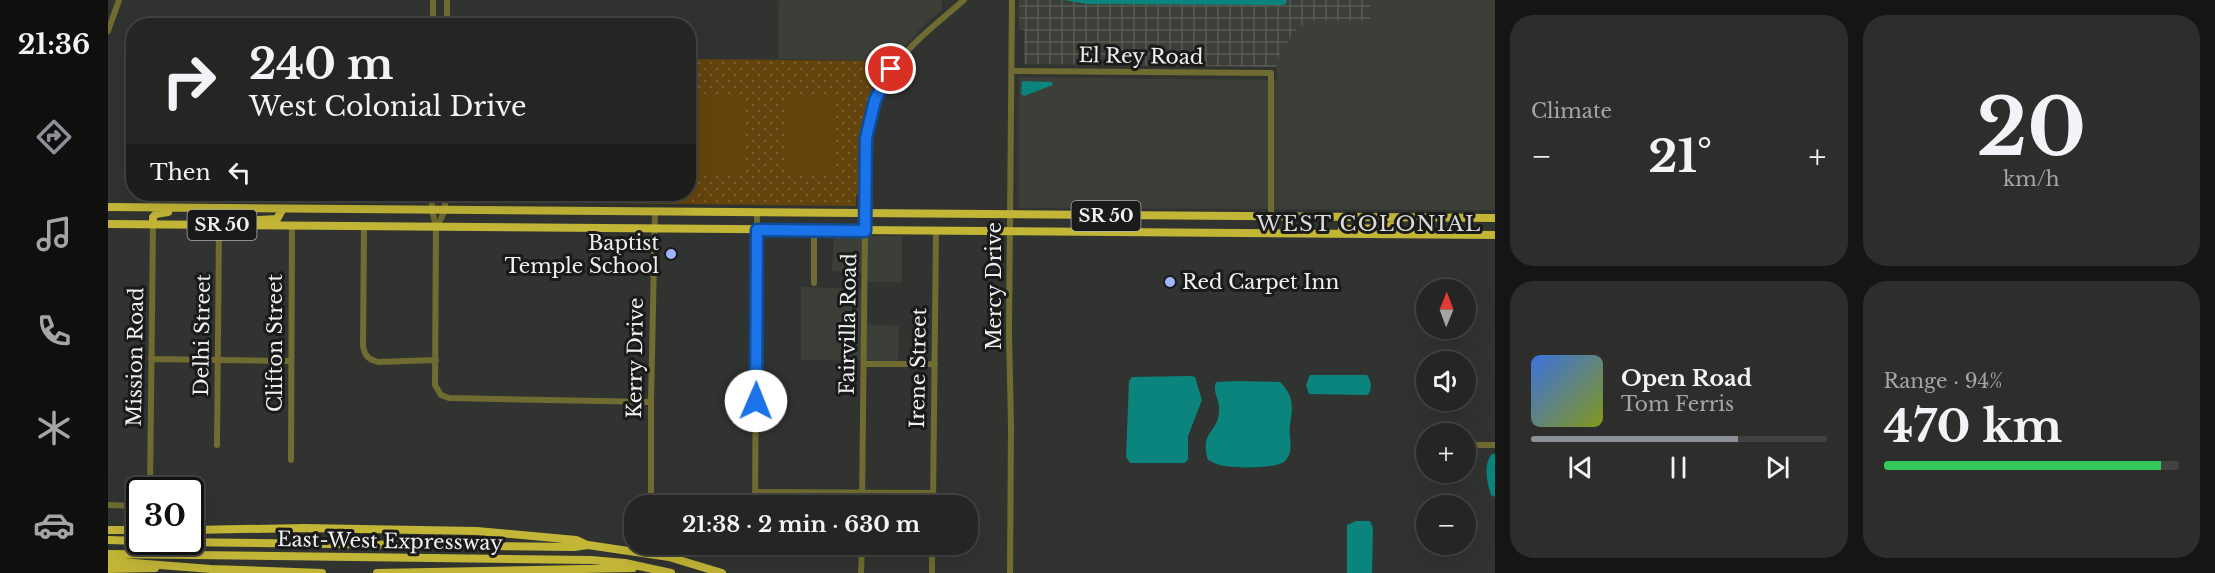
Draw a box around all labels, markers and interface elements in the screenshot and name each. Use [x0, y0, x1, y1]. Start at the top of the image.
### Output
text: 21:36 [18, 28, 90, 61]
text: 240 m [249, 38, 394, 90]
icon: right [150, 42, 228, 120]
pin [865, 43, 916, 94]
street label: El Rey Road [1078, 43, 1204, 69]
icon: arrive [874, 52, 907, 85]
text: 20 [1976, 79, 2086, 176]
text: West Colonial Drive [249, 90, 527, 123]
text: Climate [1531, 99, 1612, 123]
icon: directions [33, 116, 75, 158]
text: 21° [1648, 128, 1712, 184]
text: − [1531, 136, 1552, 177]
text: + [1808, 136, 1826, 177]
icon: left [223, 156, 256, 189]
text: Then [150, 159, 211, 186]
text: km/h [2003, 167, 2060, 191]
road number: SR 50 [1072, 201, 1140, 231]
road number: SR 50 [188, 210, 256, 240]
district label: WEST COLONIAL [1255, 211, 1482, 237]
icon: music [33, 213, 75, 255]
street label: Mercy Drive [982, 222, 1006, 350]
place label: Baptist Temple School [505, 231, 659, 278]
marker: Baptist Temple School [664, 247, 678, 261]
street label: Fairvilla Road [835, 253, 861, 395]
place label: Red Carpet Inn [1182, 270, 1339, 294]
street label: Delhi Street [189, 273, 215, 396]
street label: Clifton Street [263, 274, 287, 412]
marker: Red Carpet Inn [1163, 275, 1177, 289]
north arrow [1416, 279, 1476, 339]
map controls [1416, 279, 1476, 555]
street label: Mission Road [122, 287, 148, 427]
street label: Kerry Drive [622, 297, 648, 419]
street label: Irene Street [905, 307, 931, 428]
icon: phone [33, 310, 75, 352]
button: sound [1416, 351, 1476, 411]
text: Open Road [1621, 365, 1752, 392]
position arrow [724, 369, 788, 433]
text: Range · 94% [1884, 369, 2003, 393]
text: Tom Ferris [1621, 392, 1734, 416]
text: 470 km [1884, 398, 2062, 454]
icon: climate [33, 407, 75, 449]
button: + [1416, 423, 1476, 483]
icon: previous [1564, 451, 1597, 484]
icon: pause [1662, 451, 1695, 484]
icon: next [1761, 451, 1794, 484]
speed limit sign: 30 [126, 477, 204, 555]
button: − [1416, 495, 1476, 555]
icon: car [33, 504, 75, 546]
text: 21:38 · 2 min · 630 m [682, 511, 920, 538]
street label: East-West Expressway [277, 527, 503, 555]

